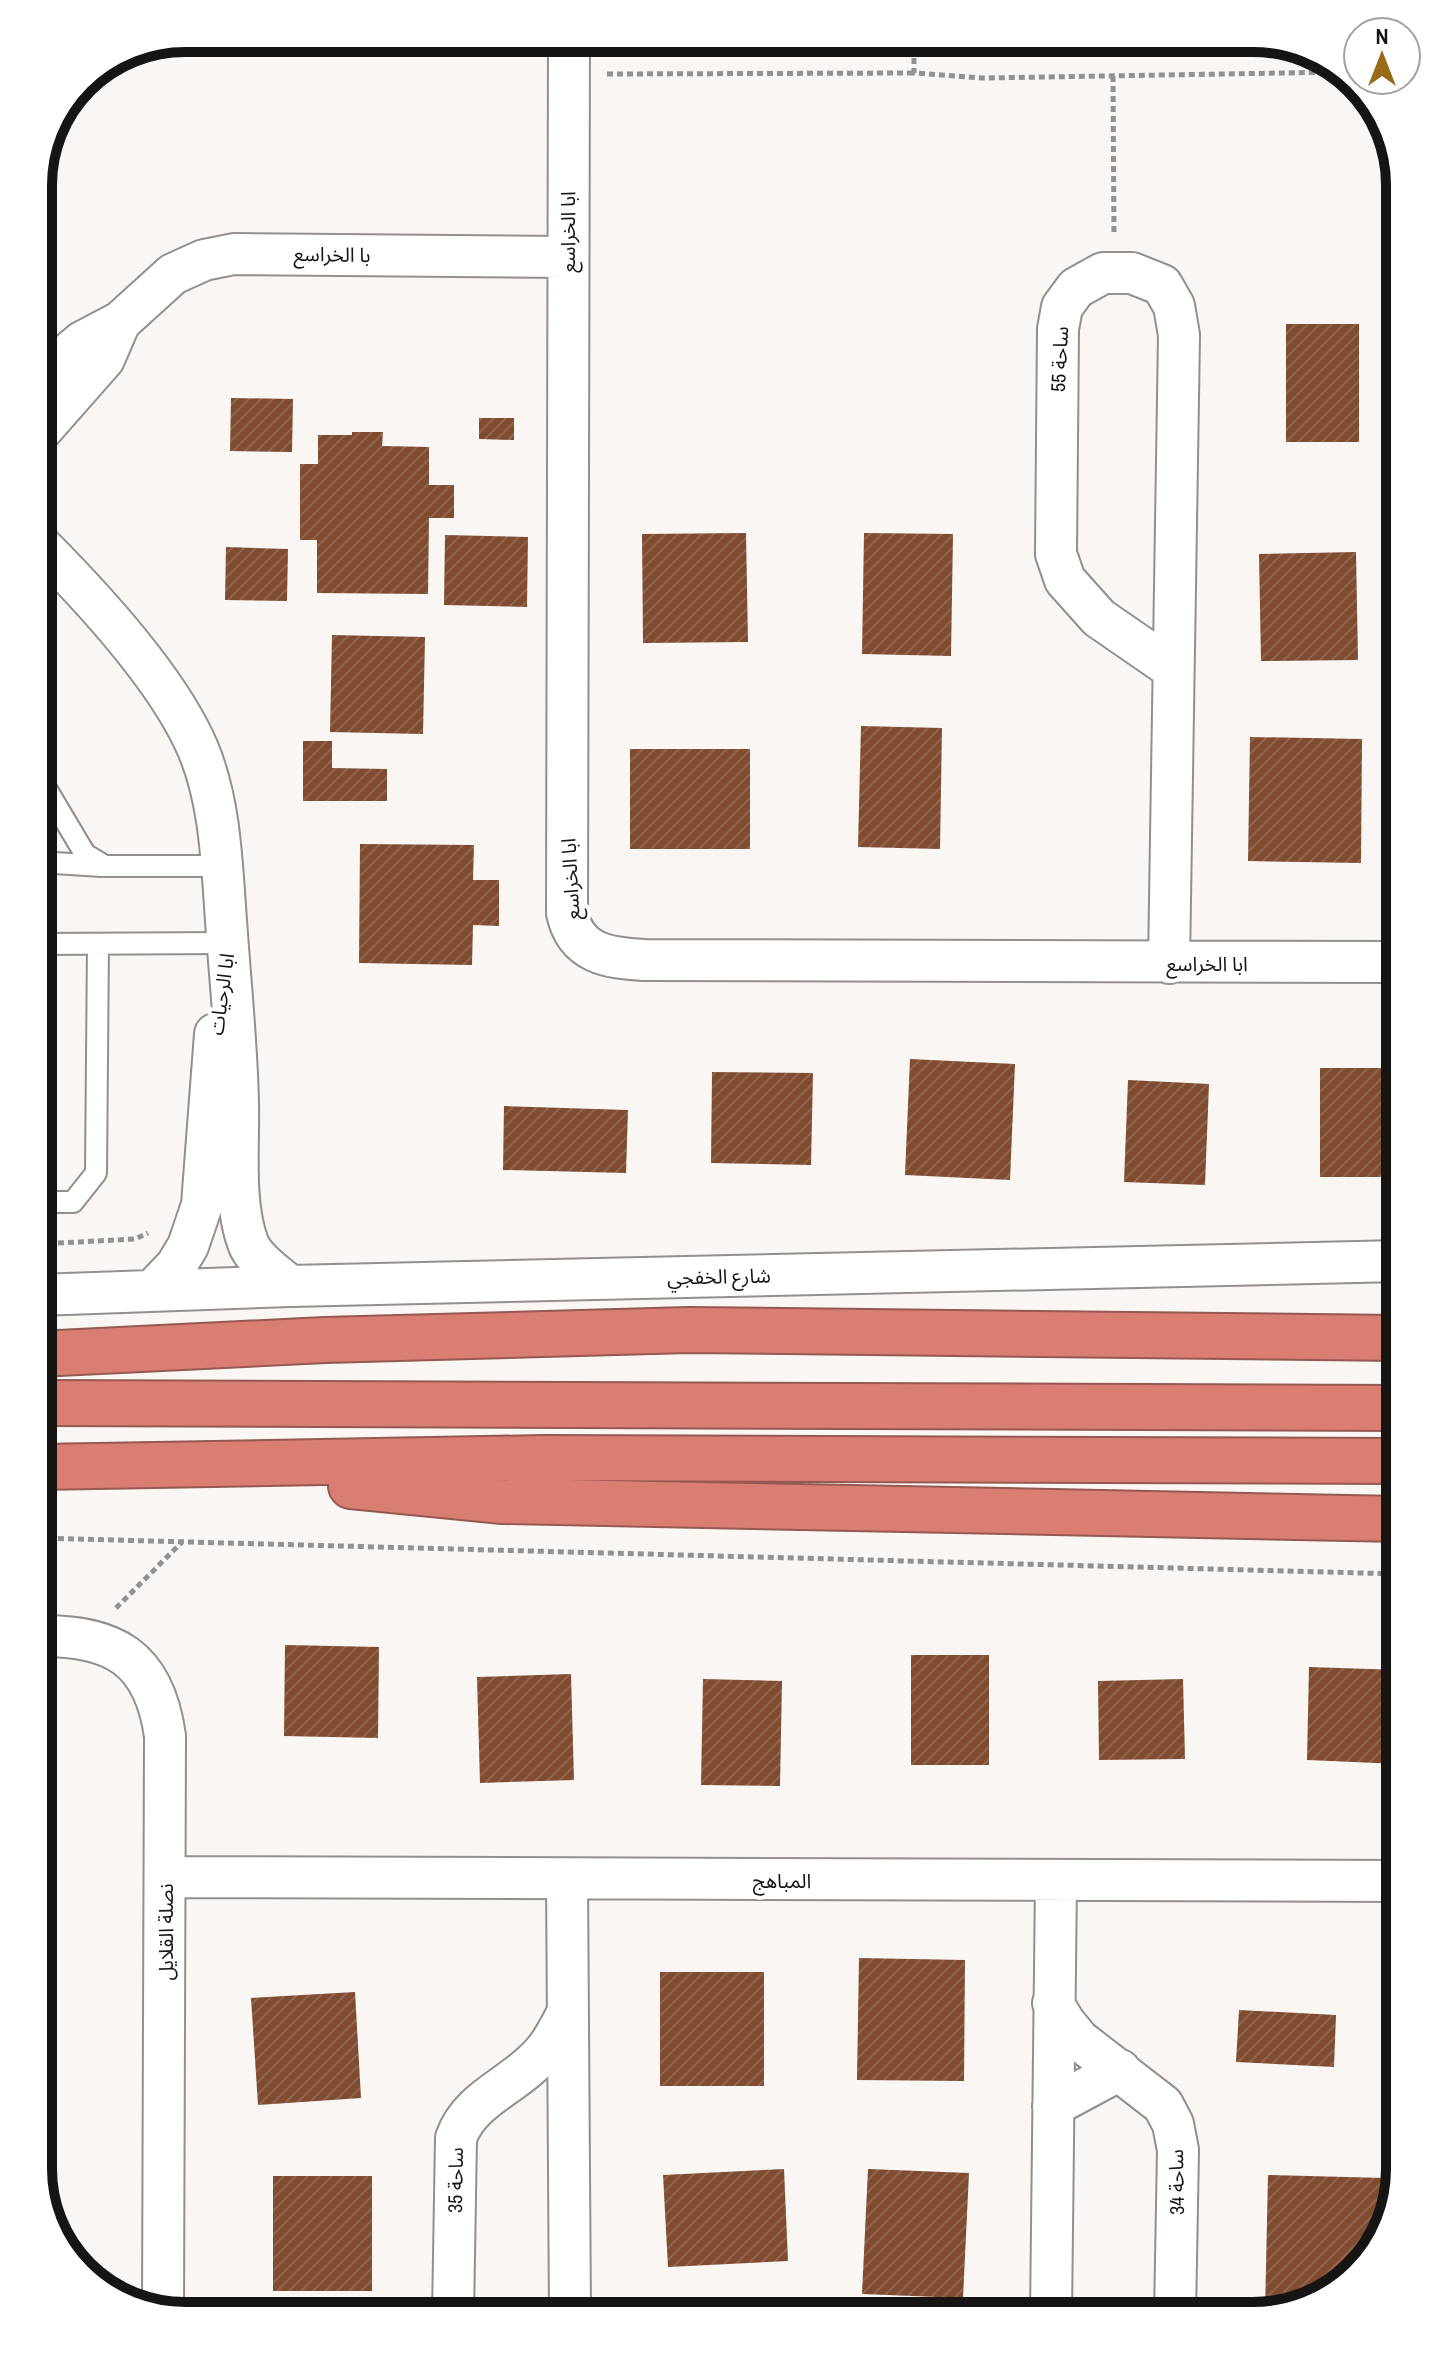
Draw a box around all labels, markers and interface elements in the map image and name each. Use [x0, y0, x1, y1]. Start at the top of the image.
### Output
north arrow [1342, 16, 1422, 96]
text: N [1375, 21, 1389, 51]
street label: ابا الخراسع [554, 191, 583, 273]
street label: با الخراسع [293, 240, 371, 270]
street label: ساحة 55 [1044, 325, 1074, 393]
street label: ابا الخراسع [554, 837, 588, 921]
street label: ابا الخراسع [1166, 950, 1248, 979]
street label: ابا الرحيات [202, 951, 240, 1037]
street label: شارع الخفجي [667, 1262, 771, 1293]
street label: المباهج [753, 1867, 811, 1896]
street label: نصلة القلايل [152, 1883, 179, 1981]
street label: ساحة 35 [441, 2147, 469, 2213]
street label: ساحة 34 [1162, 2149, 1190, 2215]

